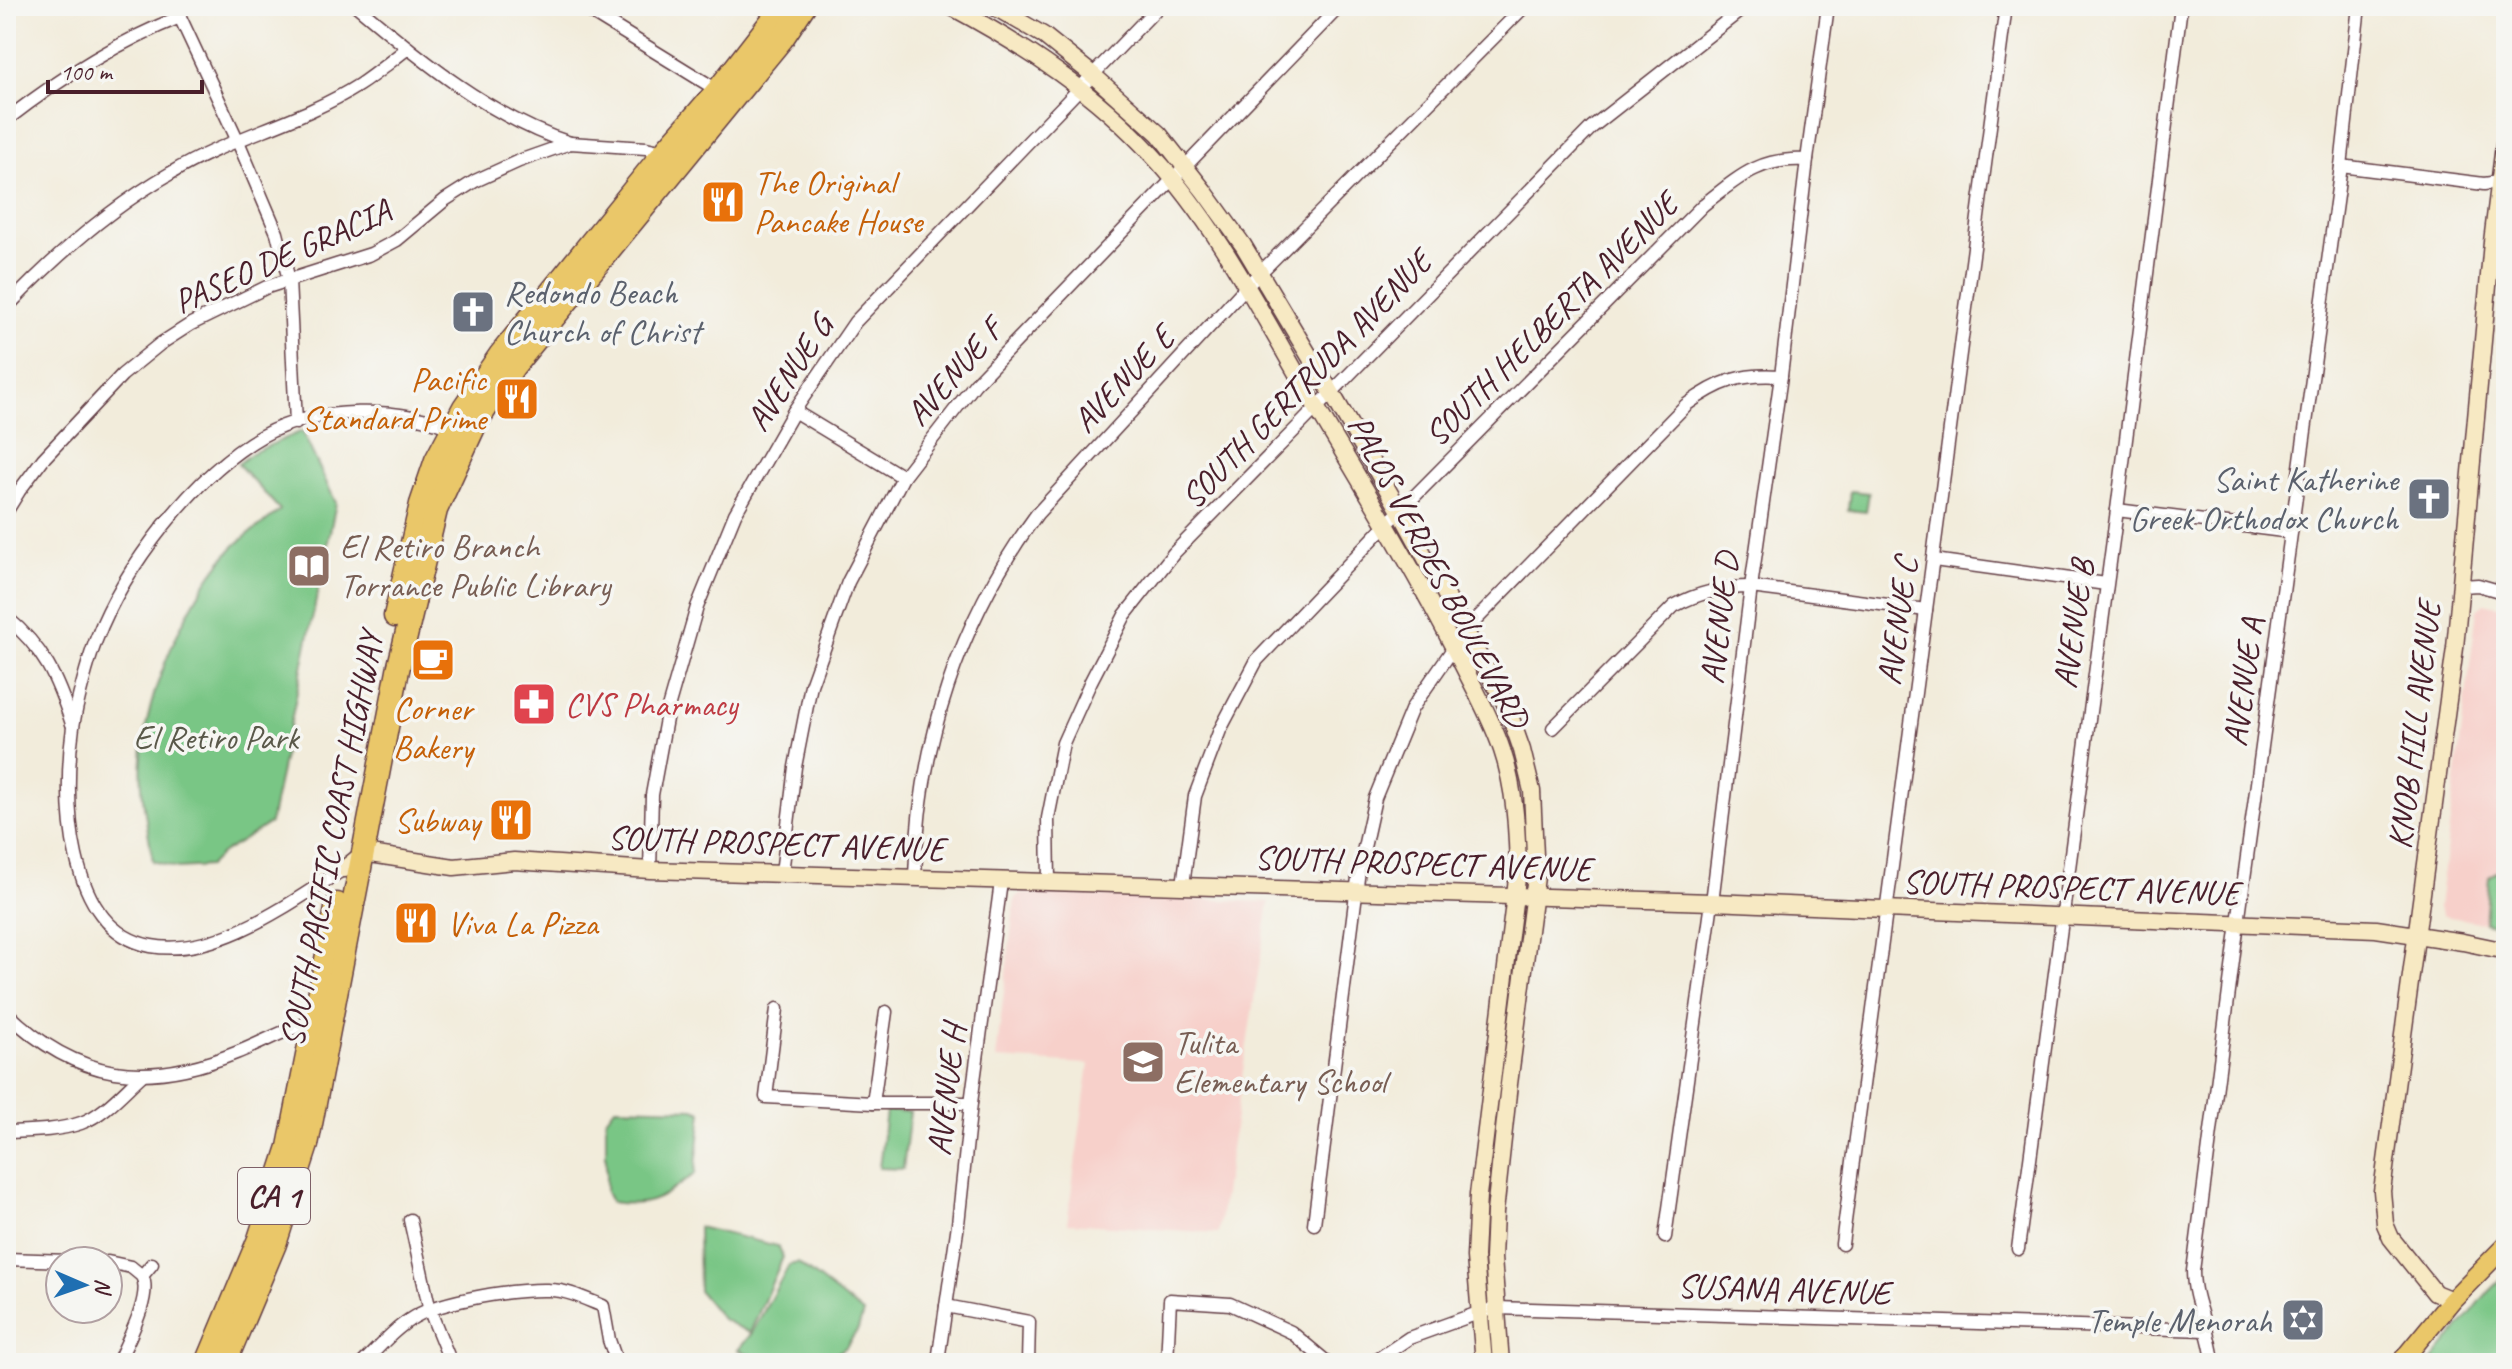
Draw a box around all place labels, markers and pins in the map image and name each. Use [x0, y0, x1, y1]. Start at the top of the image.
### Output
place label: The Original Pancake House [754, 161, 924, 243]
restaurant icon: The Original Pancake House [699, 178, 747, 226]
place label: Redondo Beach Church of Christ [504, 271, 705, 353]
church icon: Redondo Beach Church of Christ [449, 288, 497, 336]
place label: Pacific Standard Prime [302, 358, 489, 440]
restaurant icon: Pacific Standard Prime [493, 375, 541, 423]
place label: Saint Katherine Greek Orthodox Church [2130, 458, 2400, 540]
church icon: Saint Katherine Greek Orthodox Church [2405, 475, 2453, 523]
place label: El Retiro Branch Torrance Public Library [340, 525, 613, 607]
library icon: El Retiro Branch Torrance Public Library [285, 542, 333, 590]
cafe icon: Corner Bakery [409, 636, 457, 684]
pharmacy icon: CVS Pharmacy [510, 680, 558, 728]
place label: CVS Pharmacy [565, 683, 740, 726]
place label: Corner Bakery [393, 687, 476, 769]
restaurant icon: Subway [487, 796, 535, 844]
place label: Subway [394, 799, 483, 842]
restaurant icon: Viva La Pizza [392, 899, 440, 947]
place label: Viva La Pizza [447, 902, 600, 945]
place label: Tulita Elementary School [1174, 1021, 1393, 1103]
school or university icon: Tulita Elementary School [1119, 1038, 1167, 1086]
synagogue icon: Temple Menorah [2279, 1296, 2327, 1344]
place label: Temple Menorah [2087, 1299, 2273, 1342]

